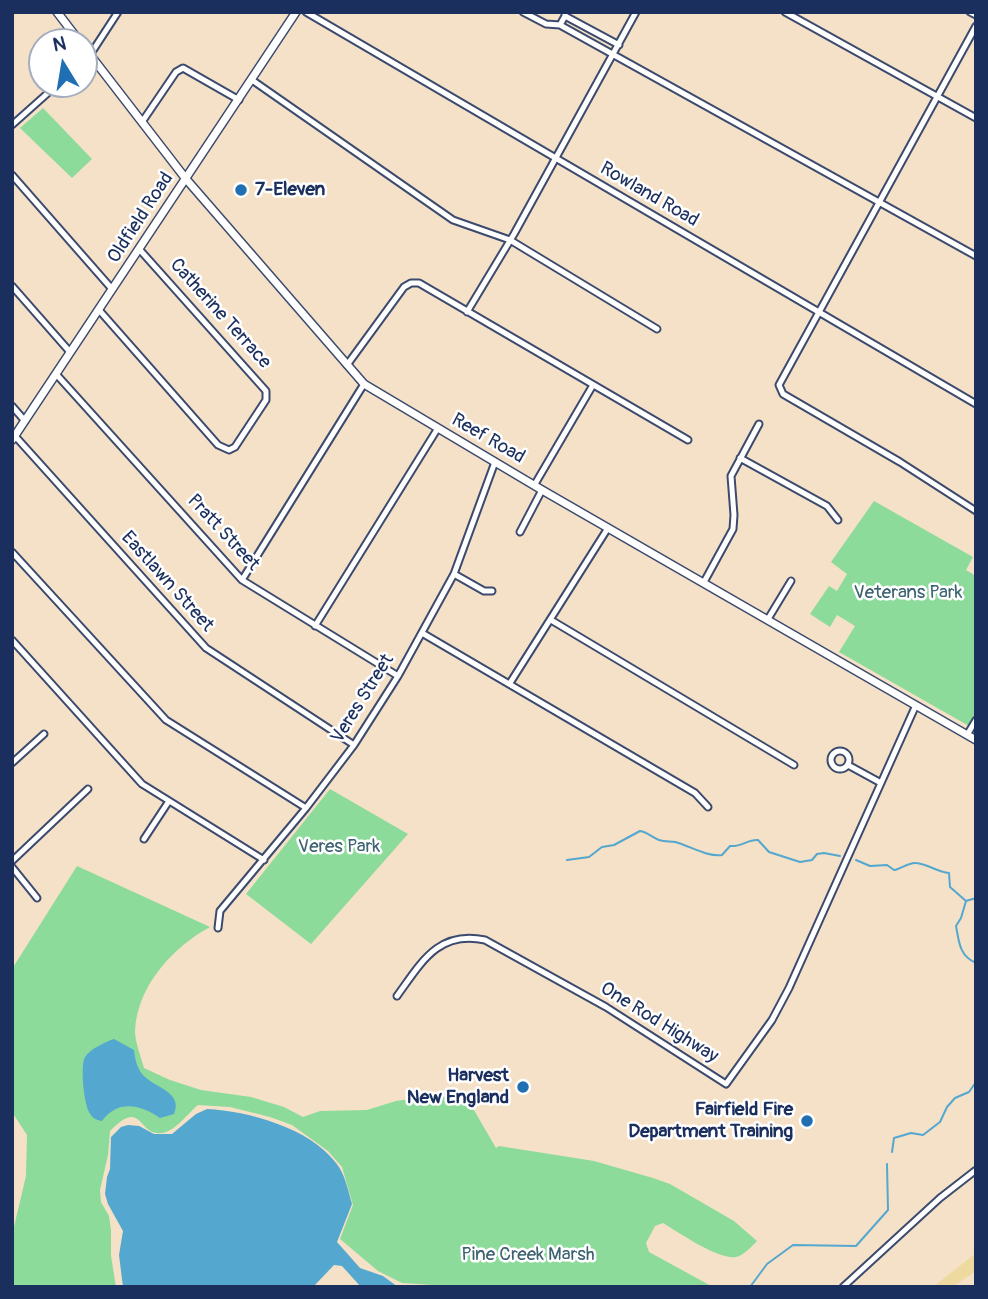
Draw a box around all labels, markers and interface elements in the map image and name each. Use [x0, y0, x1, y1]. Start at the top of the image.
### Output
north arrow [28, 28, 98, 98]
text: N [51, 31, 68, 57]
street label: Rowland Road [596, 158, 702, 232]
street label: Oldfield Road [103, 168, 179, 268]
place label: 7-Eleven [255, 179, 325, 201]
marker: 7-Eleven [233, 182, 249, 198]
street label: Catherine Terrace [165, 254, 275, 374]
street label: Reef Road [447, 409, 529, 469]
street label: Pratt Street [182, 490, 264, 576]
street label: Eastlawn Street [116, 527, 218, 637]
park label: Veterans Park [853, 582, 963, 604]
street label: Veres Street [327, 650, 399, 748]
park label: Veres Park [298, 836, 380, 858]
street label: One Rod Highway [596, 978, 722, 1068]
place label: Harvest New England [407, 1065, 509, 1109]
marker: Harvest New England [515, 1079, 531, 1095]
place label: Fairfield Fire Department Training [628, 1099, 793, 1143]
marker: Fairfield Fire Department Training [799, 1113, 815, 1129]
park label: Pine Creek Marsh [461, 1244, 595, 1266]

